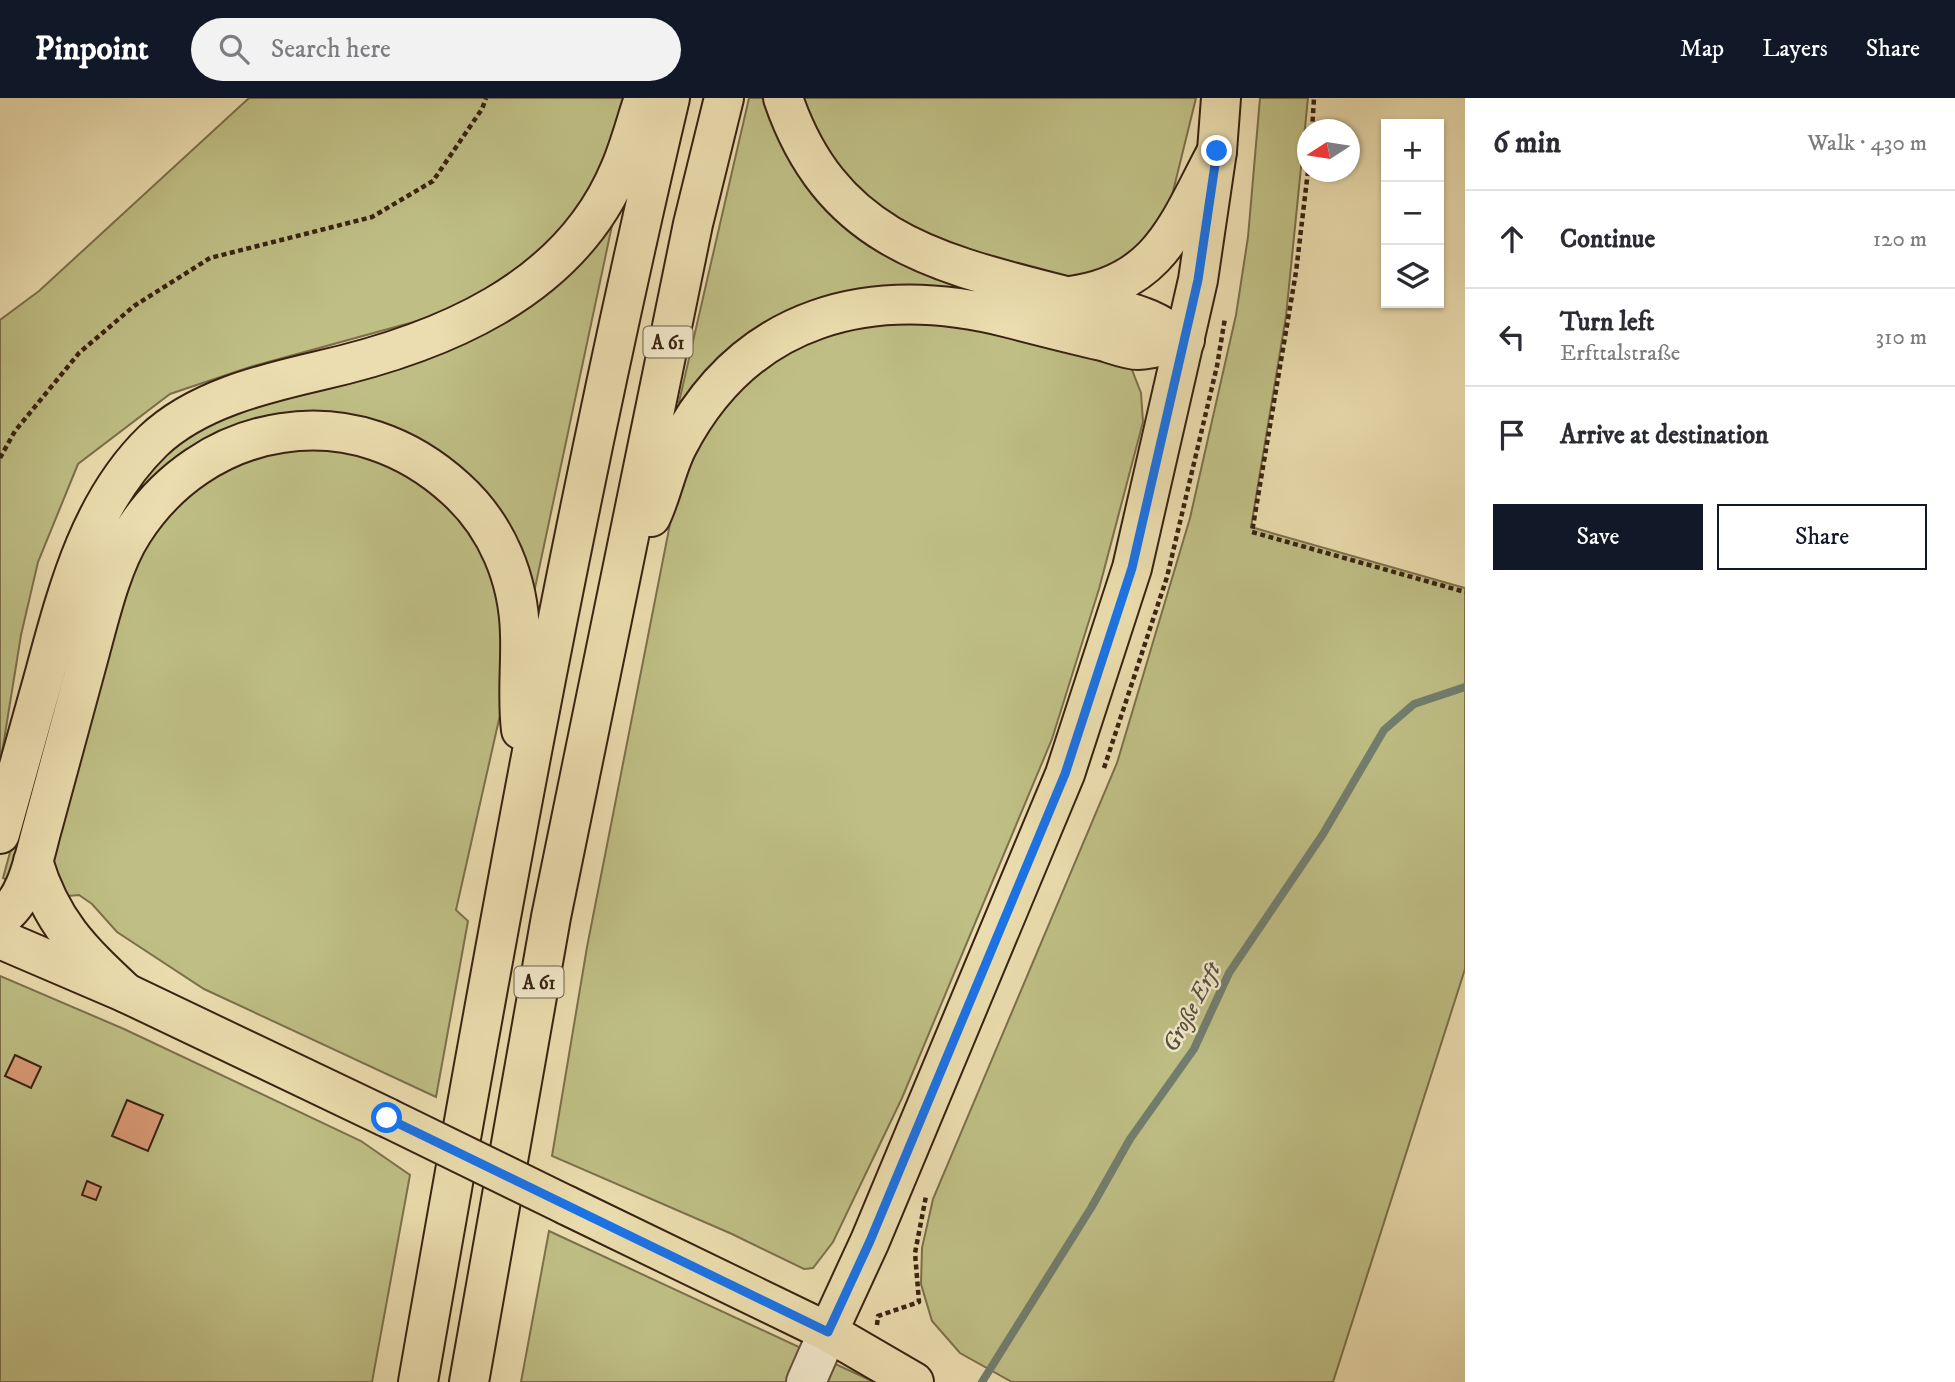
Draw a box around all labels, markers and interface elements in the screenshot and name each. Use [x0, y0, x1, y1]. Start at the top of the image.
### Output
search box [191, 18, 681, 81]
text: Pinpoint [35, 29, 149, 70]
icon: search [215, 30, 253, 68]
text: Search here [271, 33, 391, 66]
text: Map [1680, 34, 1724, 64]
text: Layers [1762, 34, 1828, 64]
text: Share [1866, 34, 1920, 64]
north arrow [1297, 119, 1360, 182]
map controls [1381, 119, 1444, 308]
button: + [1381, 119, 1444, 182]
text: 6 min [1493, 125, 1561, 162]
text: Walk · 430 m [1807, 129, 1927, 158]
route end [1201, 135, 1232, 166]
button: − [1381, 182, 1444, 245]
icon: ahead [1493, 220, 1531, 258]
text: Continue [1560, 223, 1655, 256]
text: 120 m [1873, 225, 1927, 254]
button: layers [1381, 245, 1444, 308]
text: Turn left [1560, 306, 1654, 339]
icon: left [1493, 318, 1531, 356]
text: 310 m [1875, 323, 1927, 352]
road number: A 61 [644, 326, 692, 358]
text: Erfttalstraße [1560, 339, 1680, 368]
icon: arrive [1493, 416, 1531, 454]
text: Arrive at destination [1560, 419, 1769, 452]
button: Save [1493, 504, 1703, 570]
button: Share [1717, 504, 1927, 570]
water label: Große Erft [1157, 956, 1229, 1057]
road number: A 61 [514, 967, 564, 998]
route start [371, 1102, 402, 1133]

